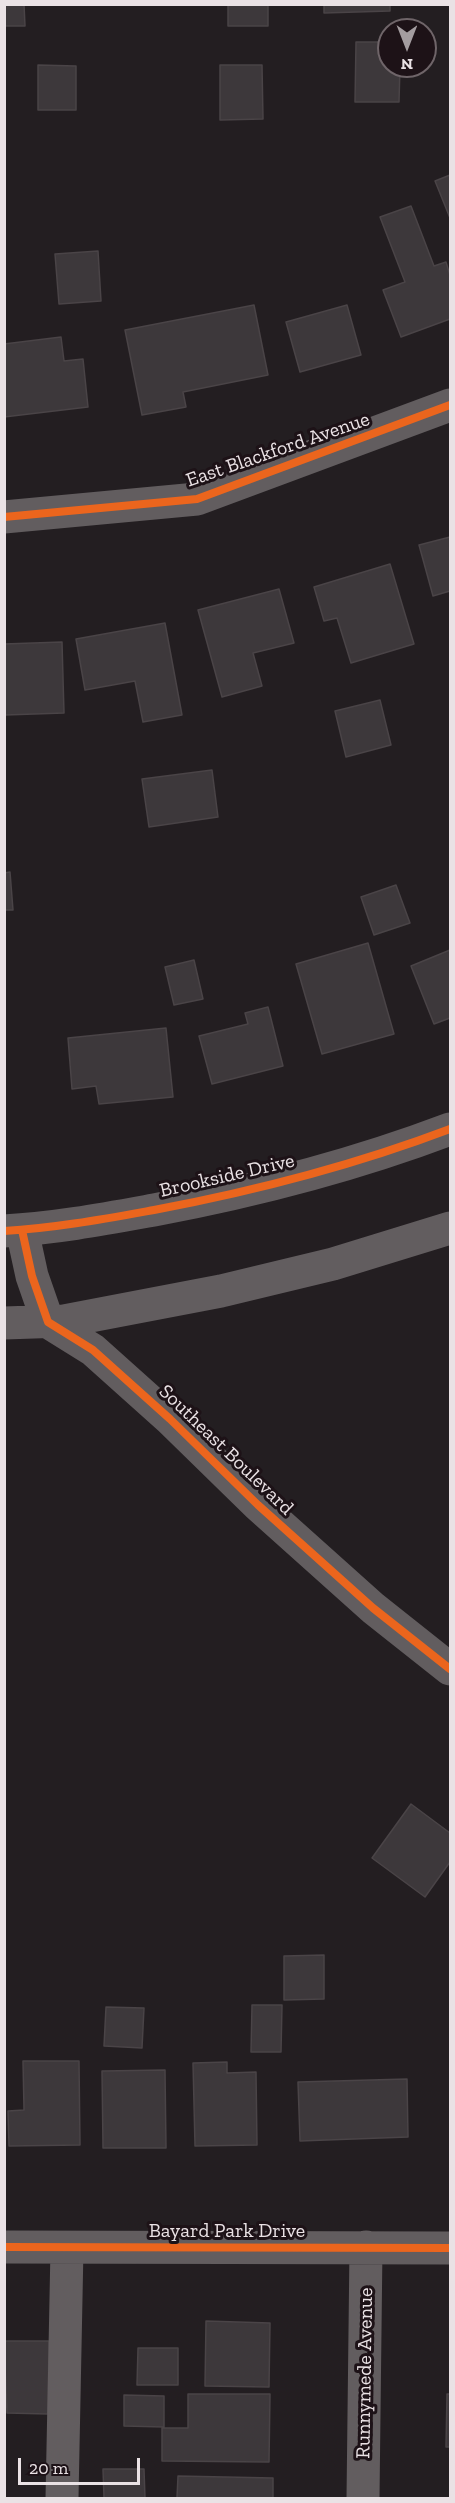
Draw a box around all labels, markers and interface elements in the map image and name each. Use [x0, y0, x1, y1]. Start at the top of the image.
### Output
north arrow [377, 18, 437, 78]
text: N [401, 55, 413, 74]
street label: East Blackford Avenue [183, 407, 373, 493]
street label: Brookside Drive [157, 1149, 297, 1203]
street label: Southeast Boulevard [154, 1380, 298, 1520]
street label: Bayard Park Drive [149, 2219, 305, 2243]
street label: Runnymede Avenue [352, 2287, 378, 2459]
scale bar [21, 2446, 142, 2484]
text: 20 m [29, 2457, 68, 2479]

